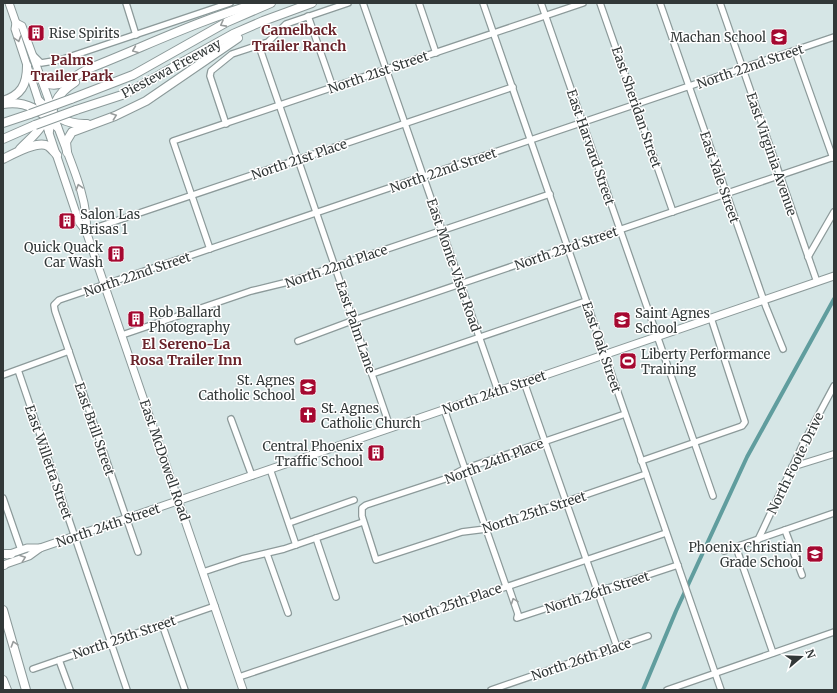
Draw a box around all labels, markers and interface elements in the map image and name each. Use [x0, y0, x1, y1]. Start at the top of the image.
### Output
one-way arrow [220, 20, 227, 27]
district label: Camelback Trailer Ranch [252, 21, 347, 55]
building icon: Rise Spirits [26, 23, 46, 43]
place label: Rise Spirits [49, 25, 120, 42]
school or university icon: Machan School [769, 27, 789, 47]
place label: Machan School [670, 29, 766, 46]
one-way arrow [13, 35, 22, 42]
street label: Piestewa Freeway [118, 35, 225, 102]
street label: North 22nd Street [694, 40, 806, 93]
street label: East Sheridan Street [608, 44, 665, 170]
one-way arrow [131, 45, 139, 53]
street label: North 21st Street [326, 47, 430, 98]
district label: Palms Trailer Park [31, 51, 114, 85]
street label: East Harvard Street [563, 87, 618, 207]
street label: East Virginia Avenue [742, 90, 801, 218]
one-way arrow [111, 112, 118, 120]
street label: East Yale Street [696, 129, 743, 225]
street label: North 21st Place [249, 135, 349, 184]
street label: North 22nd Street [387, 144, 499, 197]
one-way arrow [75, 184, 84, 191]
street label: East Monte Vista Road [423, 196, 484, 334]
place label: Salon Las Brisas 1 [80, 206, 140, 238]
building icon: Salon Las Brisas 1 [57, 211, 77, 231]
street label: North 23rd Street [512, 223, 620, 274]
place label: Quick Quack Car Wash [24, 239, 104, 271]
street label: North 22nd Place [283, 241, 390, 292]
building icon: Quick Quack Car Wash [106, 244, 126, 264]
street label: North 22nd Street [81, 248, 193, 301]
street label: East Palm Lane [332, 279, 379, 376]
street label: East Oak Street [578, 299, 625, 395]
place label: Rob Ballard Photography [149, 304, 230, 336]
place label: Saint Agnes School [635, 305, 710, 337]
building icon: Rob Ballard Photography [126, 309, 146, 329]
school or university icon: Saint Agnes School [612, 310, 632, 330]
district label: El Sereno-La Rosa Trailer Inn [130, 335, 242, 369]
place label: Liberty Performance Training [641, 346, 770, 378]
sports icon: Liberty Performance Training [618, 351, 638, 371]
street label: North 24th Street [440, 367, 548, 418]
place label: St. Agnes Catholic School [198, 372, 295, 404]
school or university icon: St. Agnes Catholic School [298, 377, 318, 397]
street label: East Brill Street [71, 380, 118, 478]
street label: East McDowell Road [136, 397, 193, 523]
place label: St. Agnes Catholic Church [321, 400, 421, 432]
street label: East Willetta Street [21, 403, 76, 522]
church icon: St. Agnes Catholic Church [298, 405, 318, 425]
street label: North Foote Drive [763, 409, 828, 517]
street label: North 24th Place [442, 435, 546, 488]
place label: Central Phoenix Traffic School [262, 438, 363, 470]
building icon: Central Phoenix Traffic School [366, 443, 386, 463]
street label: North 25th Street [480, 488, 588, 537]
street label: North 24th Street [54, 500, 162, 551]
place label: Phoenix Christian Grade School [688, 539, 802, 571]
school or university icon: Phoenix Christian Grade School [805, 544, 825, 564]
one-way arrow [19, 554, 26, 563]
street label: North 26th Street [543, 568, 652, 617]
street label: North 25th Place [400, 580, 504, 629]
one-way arrow [510, 598, 518, 605]
street label: North 25th Street [70, 612, 178, 663]
street label: North 26th Place [529, 634, 633, 684]
north arrow [781, 637, 821, 677]
one-way arrow [10, 641, 19, 648]
text: N [802, 647, 819, 660]

